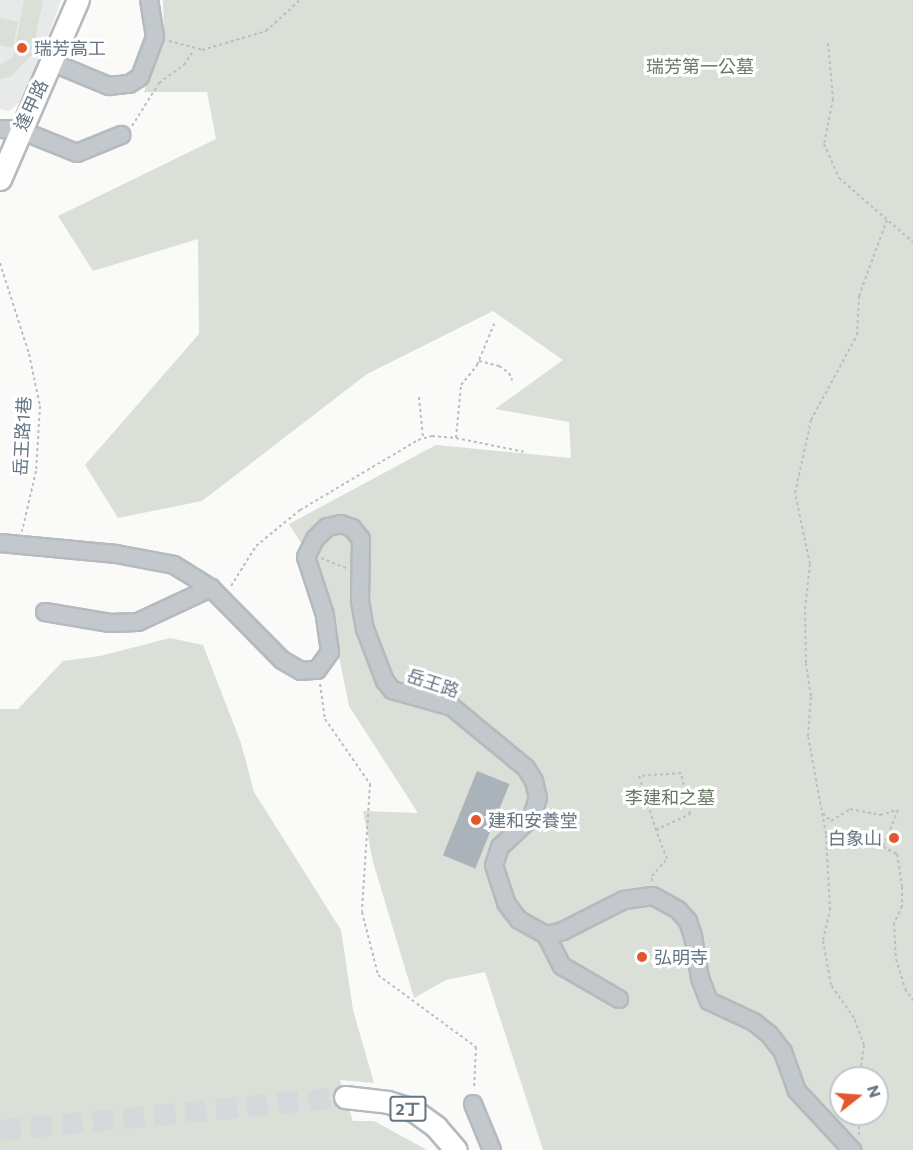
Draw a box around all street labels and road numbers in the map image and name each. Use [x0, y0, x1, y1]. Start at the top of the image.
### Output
street label: 逢甲路 [10, 76, 52, 134]
street label: 岳王路1巷 [9, 396, 35, 476]
street label: 岳王路 [404, 664, 462, 702]
road number: 2丁 [388, 1096, 428, 1122]

